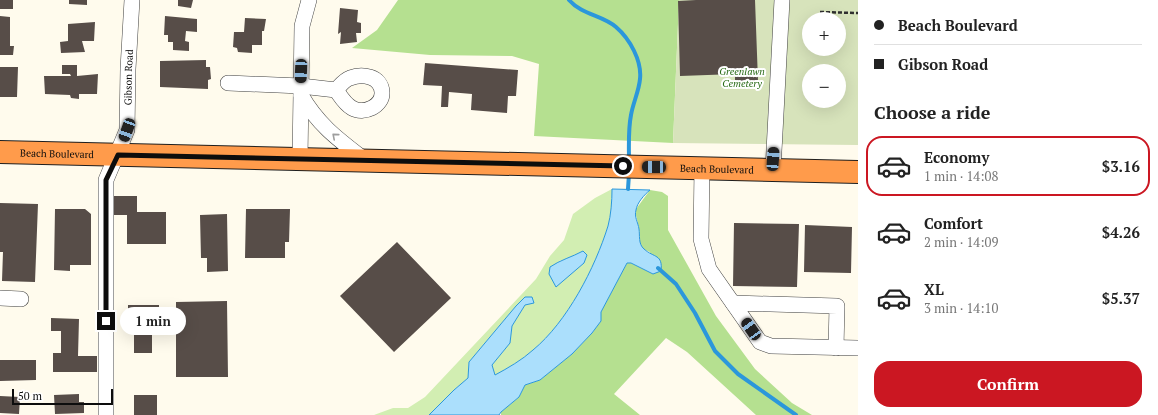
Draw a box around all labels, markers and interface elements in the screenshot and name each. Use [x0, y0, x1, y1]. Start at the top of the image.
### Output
map controls [802, 12, 846, 108]
button: + [802, 12, 846, 56]
text: Beach Boulevard [898, 15, 1018, 35]
street label: Gibson Road [121, 48, 136, 105]
text: Gibson Road [898, 54, 988, 74]
car [295, 59, 307, 83]
button: − [802, 64, 846, 108]
park label: Greenlawn Cemetery [719, 65, 765, 90]
text: Choose a ride [874, 100, 990, 124]
car [117, 117, 137, 143]
one-way arrow [332, 134, 340, 141]
street label: Beach Boulevard [20, 146, 95, 161]
car [766, 147, 780, 171]
text: Economy [924, 147, 989, 167]
icon: car [876, 148, 912, 184]
text: $3.16 [1102, 156, 1140, 176]
route start [614, 157, 632, 175]
car [642, 161, 666, 173]
street label: Beach Boulevard [680, 161, 754, 176]
text: 1 min · 14:08 [924, 167, 998, 185]
text: Comfort [924, 213, 983, 233]
icon: car [876, 214, 912, 250]
text: $4.26 [1102, 222, 1140, 242]
text: 2 min · 14:09 [924, 233, 998, 251]
text: XL [924, 279, 944, 299]
icon: car [876, 280, 912, 316]
text: $5.37 [1102, 288, 1140, 308]
text: 3 min · 14:10 [924, 299, 998, 317]
callout: 1 min [120, 307, 186, 335]
route end [97, 312, 115, 330]
text: 1 min [135, 312, 171, 330]
car [739, 316, 763, 342]
button: Confirm [874, 361, 1142, 407]
scale bar [12, 387, 113, 406]
text: 50 m [18, 389, 42, 403]

